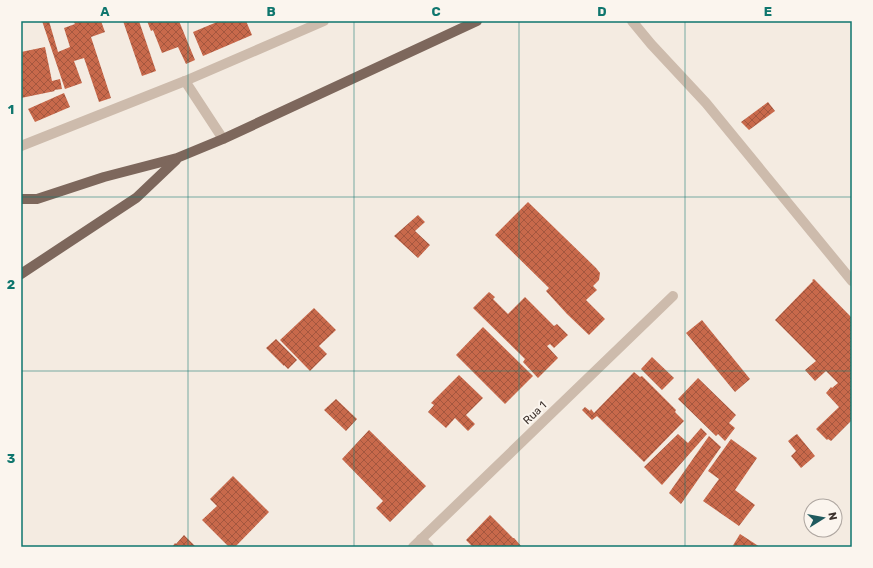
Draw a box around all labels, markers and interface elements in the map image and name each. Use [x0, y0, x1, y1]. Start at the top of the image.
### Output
text: A [100, 4, 110, 19]
text: B [266, 4, 276, 19]
text: C [431, 4, 441, 19]
text: D [597, 4, 607, 19]
text: E [764, 4, 772, 19]
text: 1 [8, 102, 14, 117]
text: 2 [7, 277, 15, 292]
street label: Rua 1 [521, 399, 549, 427]
text: 3 [7, 451, 16, 466]
north arrow [803, 498, 843, 538]
text: N [825, 511, 839, 521]

